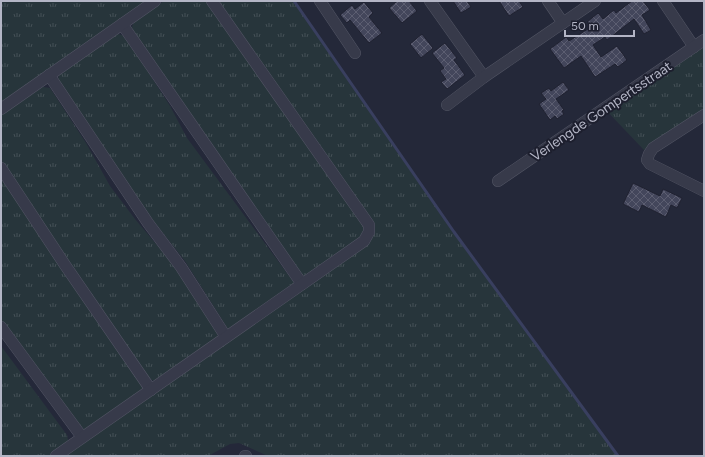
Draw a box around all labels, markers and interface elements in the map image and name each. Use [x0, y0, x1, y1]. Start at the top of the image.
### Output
scale bar [565, 12, 634, 38]
text: 50 m [571, 19, 599, 33]
street label: Verlengde Gompertsstraat [527, 58, 675, 165]

